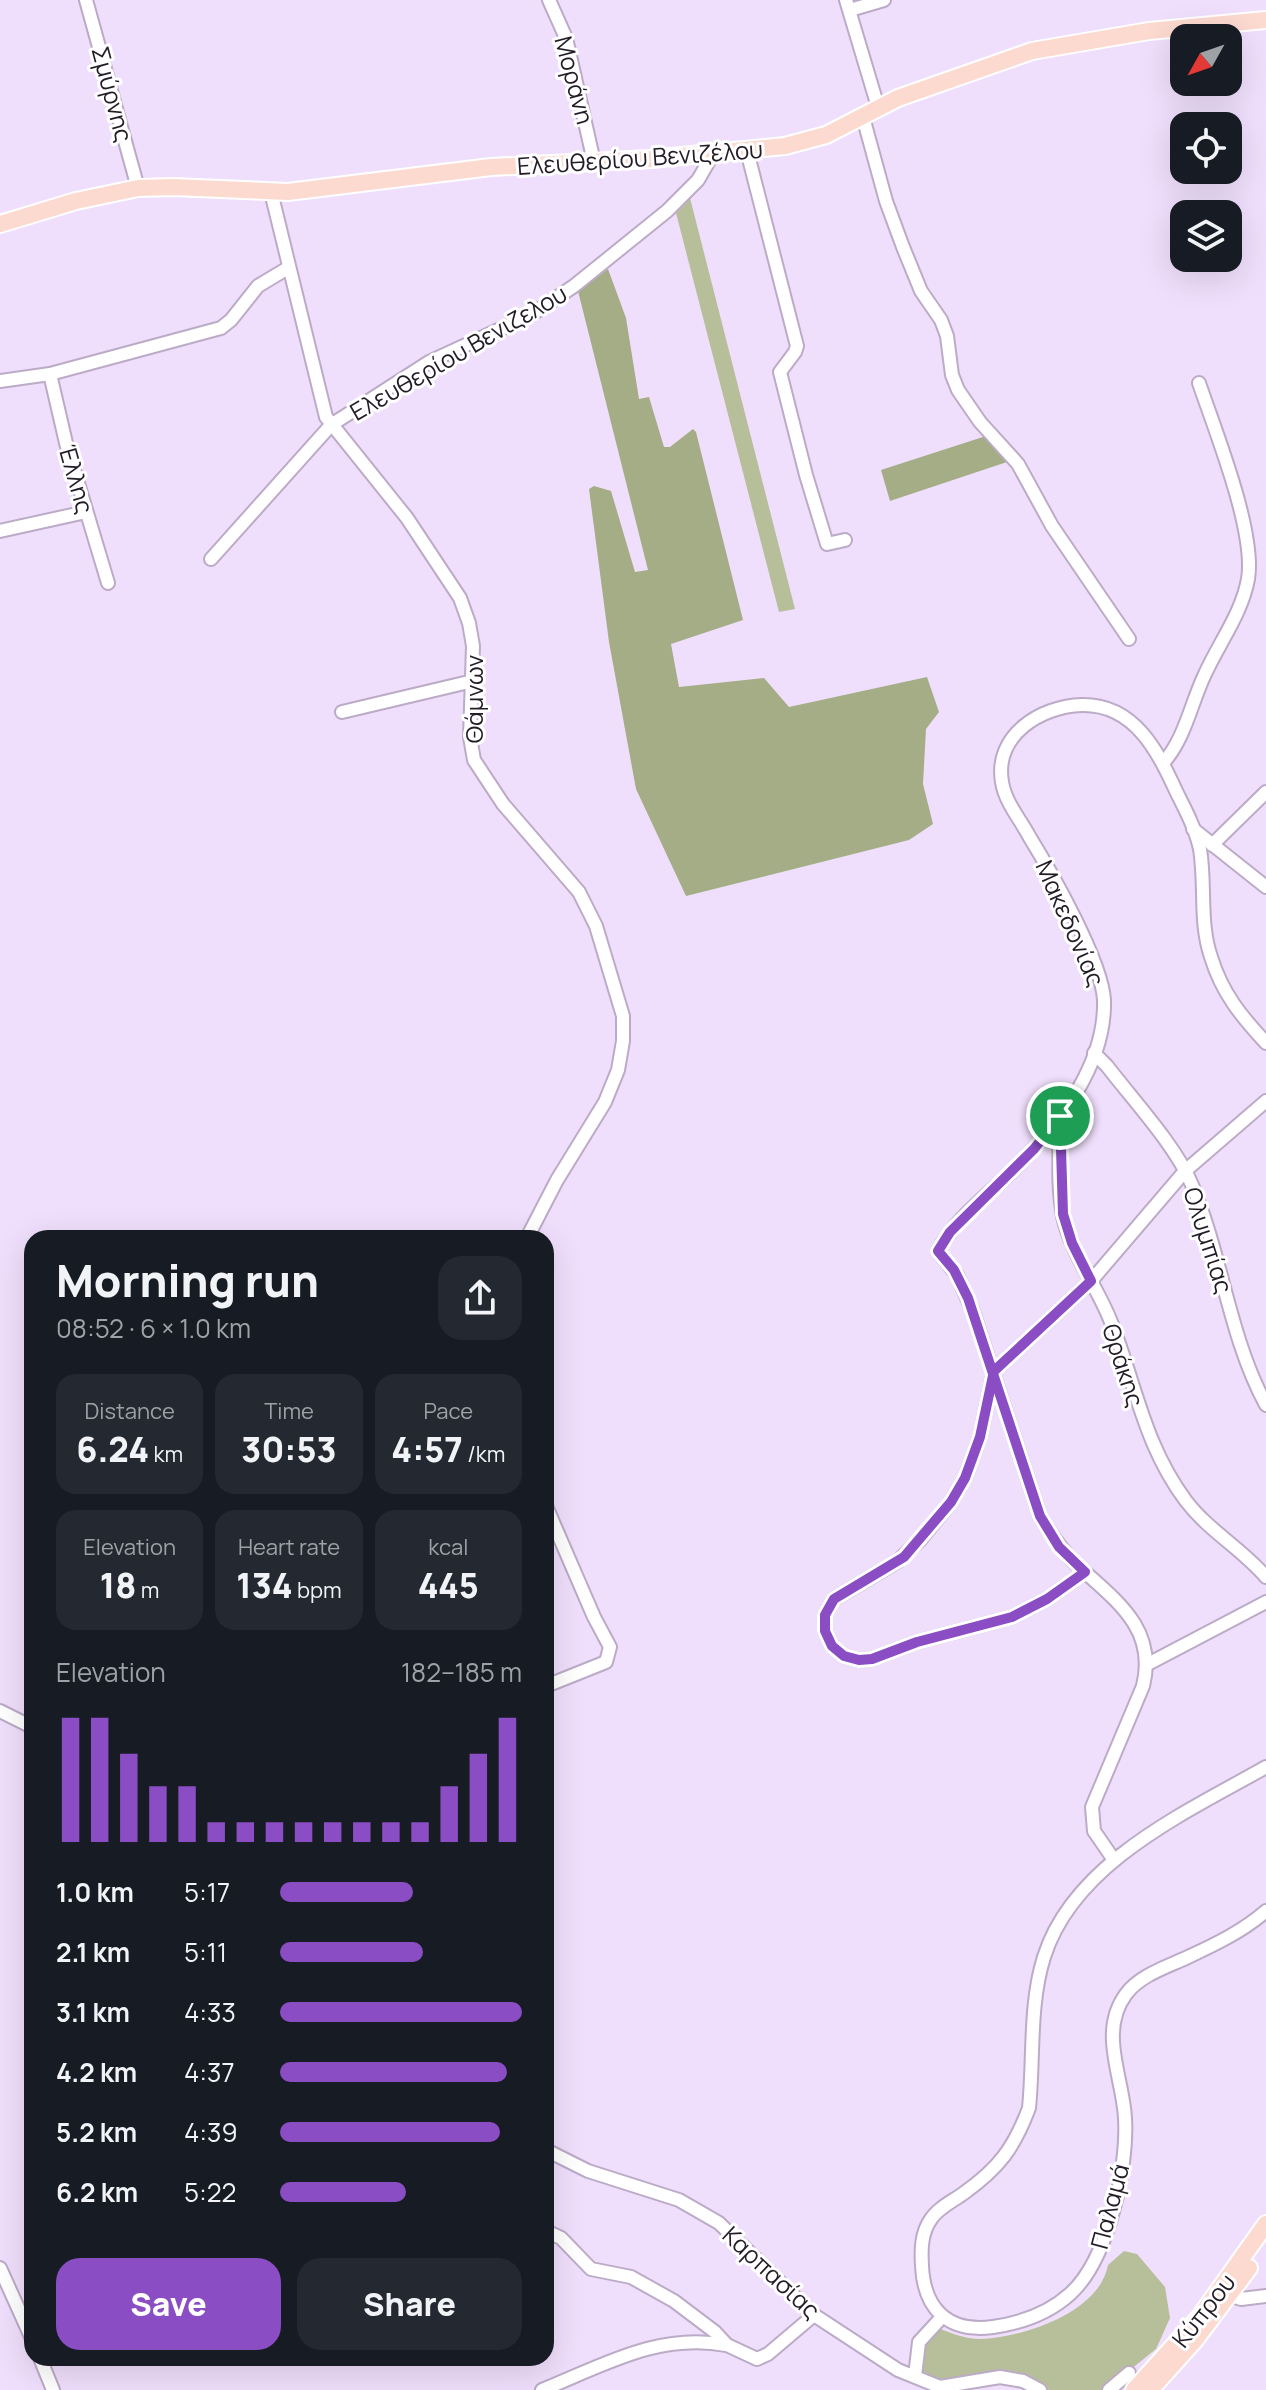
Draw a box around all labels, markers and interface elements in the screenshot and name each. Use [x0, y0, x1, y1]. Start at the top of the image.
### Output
north arrow [1170, 24, 1242, 96]
map controls [1170, 24, 1242, 272]
street label: Μοράνη [547, 32, 603, 128]
street label: Σμύρνης [84, 43, 142, 145]
button: locate [1170, 112, 1242, 184]
street label: Ελευθερίου Βενιζέλου [516, 132, 764, 182]
button: layers [1170, 200, 1242, 272]
street label: Ελευθερίου Βενιζελου [344, 276, 572, 428]
street label: Έλλης [52, 441, 102, 517]
street label: Θάμνων [457, 655, 490, 743]
street label: Μακεδονίας [1029, 855, 1113, 991]
pin [1026, 1082, 1094, 1150]
icon: arrive [1038, 1094, 1082, 1138]
street label: Ολυμπίας [1176, 1183, 1242, 1297]
text: Morning run [56, 1250, 319, 1310]
button: share [438, 1256, 522, 1340]
text: 08:52 · 6 × 1.0 km [56, 1310, 251, 1346]
street label: Θράκης [1095, 1319, 1153, 1411]
text: Distance [85, 1396, 175, 1426]
text: Time [264, 1396, 314, 1426]
text: Pace [423, 1396, 473, 1426]
text: 6.24 [76, 1426, 149, 1472]
text: 30:53 [241, 1426, 337, 1472]
text: 4:57 [391, 1426, 463, 1472]
text: km [149, 1439, 183, 1469]
text: /km [463, 1439, 505, 1469]
text: Elevation [83, 1532, 176, 1562]
text: Heart rate [238, 1532, 340, 1562]
text: kcal [428, 1532, 468, 1562]
text: 18 [100, 1562, 136, 1608]
text: 134 [236, 1562, 293, 1608]
text: 445 [418, 1562, 479, 1608]
text: m [136, 1575, 160, 1605]
text: bpm [293, 1575, 342, 1605]
text: Elevation [56, 1654, 166, 1690]
text: 182–185 m [401, 1654, 522, 1690]
text: 1.0 km [56, 1874, 134, 1910]
text: 5:17 [184, 1874, 230, 1910]
text: 2.1 km [56, 1934, 130, 1970]
text: 5:11 [184, 1934, 227, 1970]
text: 3.1 km [56, 1994, 130, 2030]
text: 4:33 [184, 1994, 236, 2030]
text: 4.2 km [56, 2054, 137, 2090]
text: 4:37 [184, 2054, 235, 2090]
text: 5.2 km [56, 2114, 137, 2150]
text: 4:39 [184, 2114, 238, 2150]
street label: Παλαμά [1082, 2160, 1136, 2252]
text: 6.2 km [56, 2174, 138, 2210]
text: 5:22 [184, 2174, 236, 2210]
street label: Καρπασίας [716, 2218, 828, 2326]
button: Save [56, 2258, 281, 2350]
button: Share [297, 2258, 522, 2350]
street label: Κύπρου [1164, 2266, 1242, 2354]

